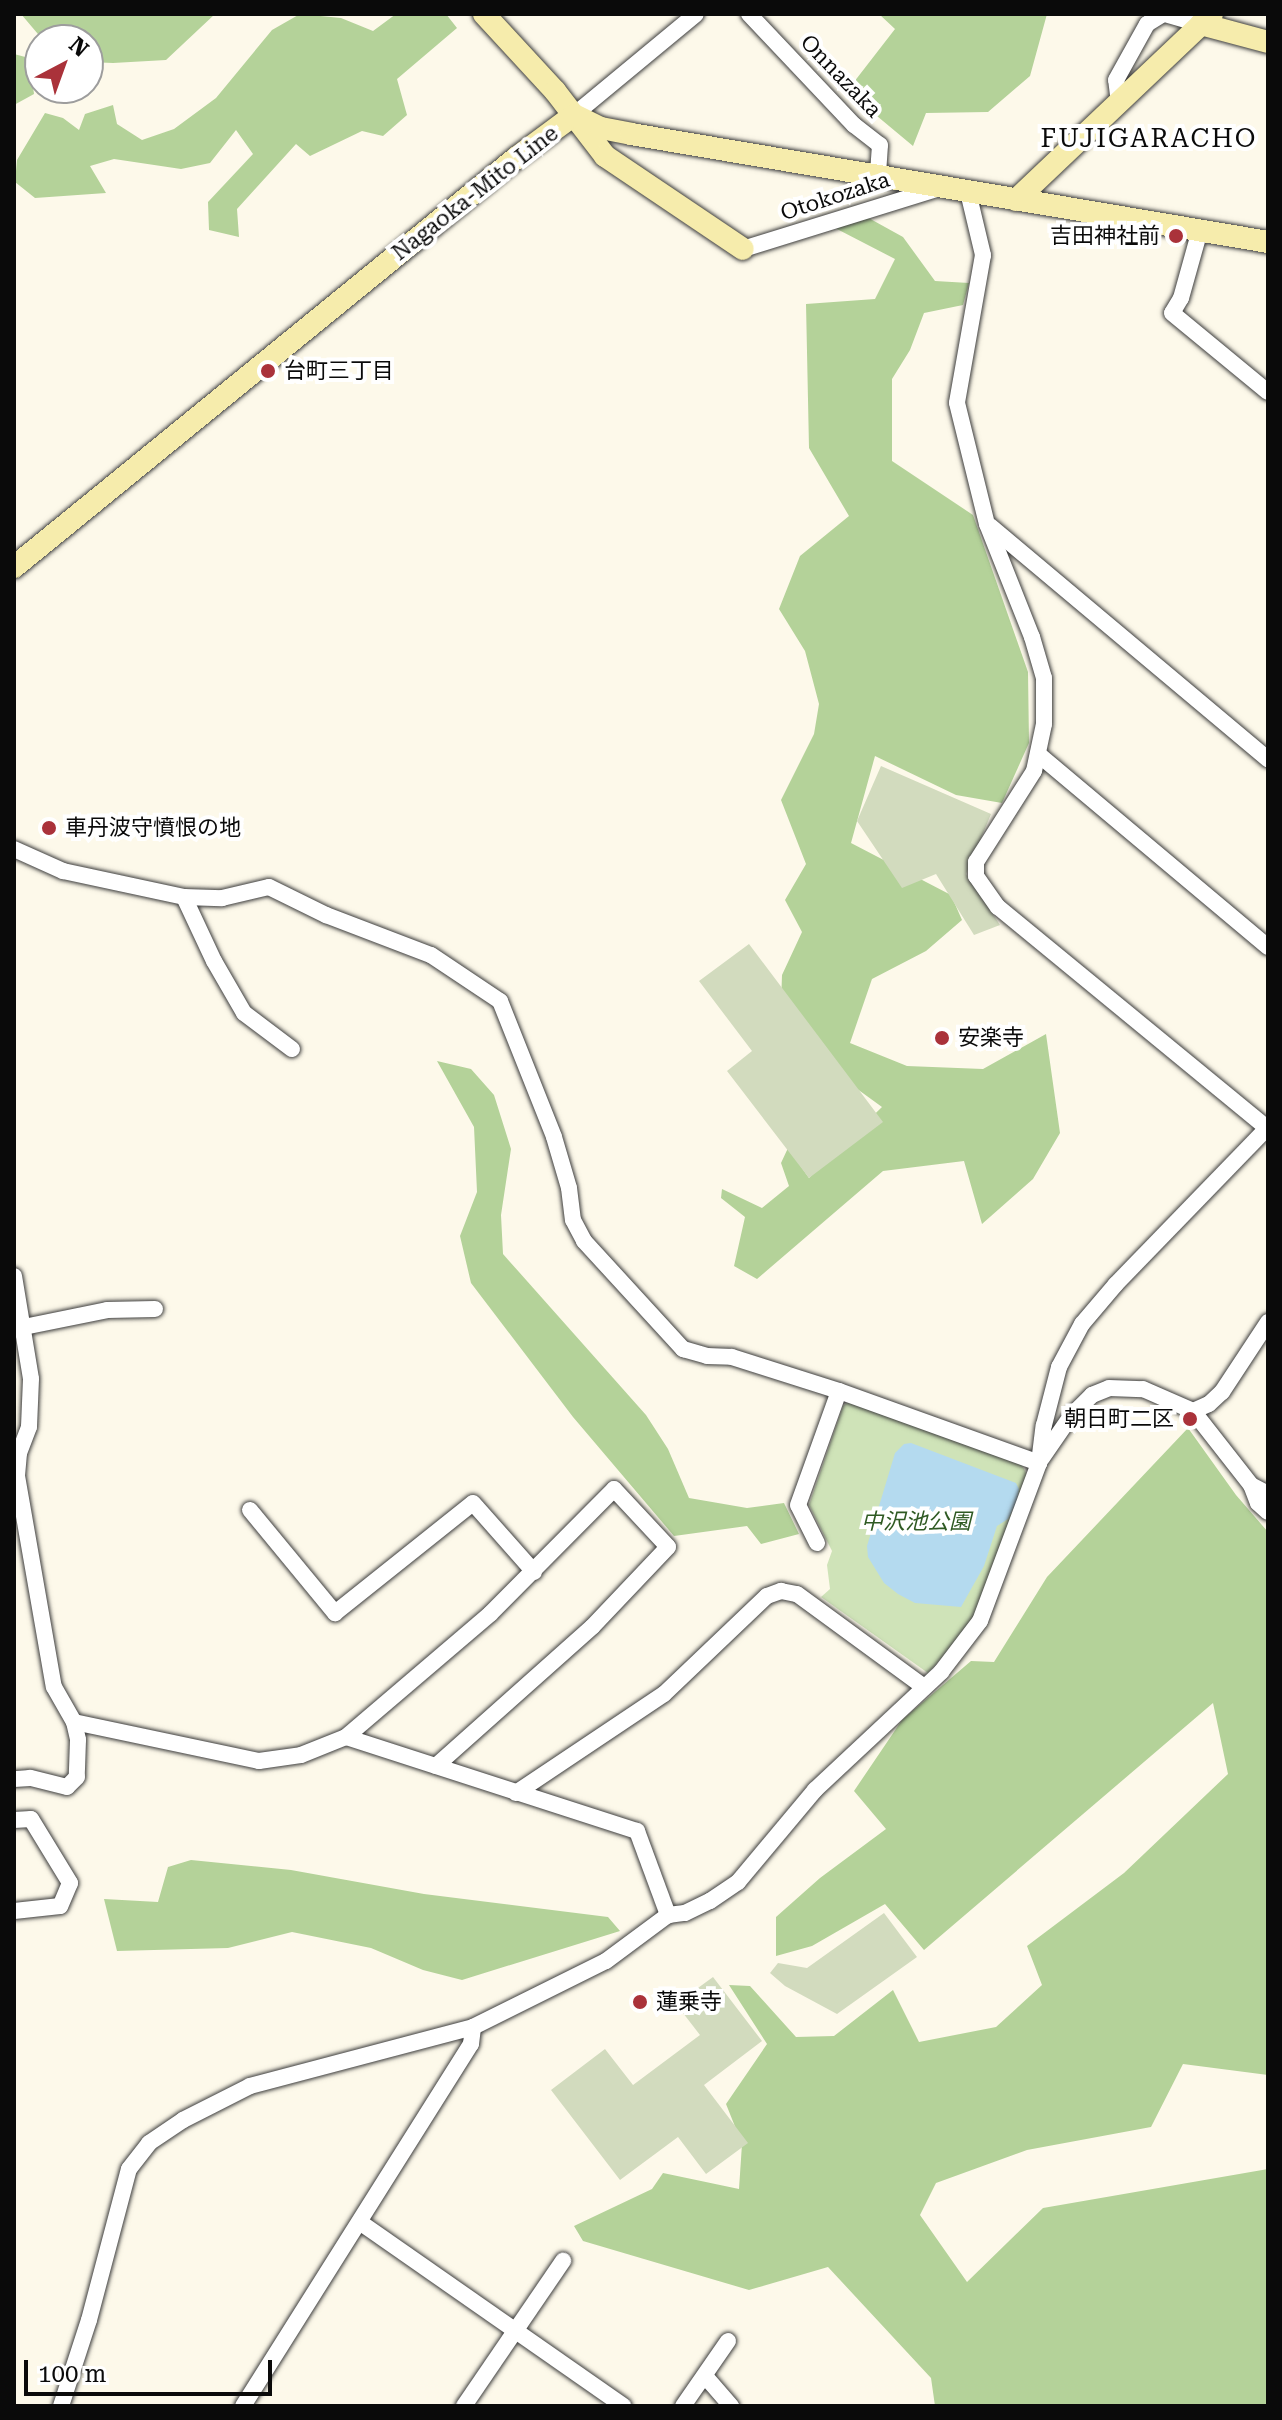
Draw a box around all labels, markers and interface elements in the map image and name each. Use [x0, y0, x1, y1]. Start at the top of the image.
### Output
north arrow [24, 24, 104, 104]
street label: Onnazaka [795, 29, 887, 123]
text: N [64, 32, 93, 62]
street label: Nagaoka-Mito Line [387, 120, 563, 266]
district label: FUJIGARACHO [1041, 123, 1257, 155]
street label: Otokozaka [777, 166, 893, 226]
place label: 吉田神社前 [1050, 223, 1160, 249]
marker: 吉田神社前 [1167, 227, 1185, 245]
place label: 台町三丁目 [284, 358, 394, 384]
marker: 台町三丁目 [259, 362, 277, 380]
place label: 車丹波守憤恨の地 [65, 815, 241, 841]
marker: 車丹波守憤恨の地 [40, 819, 58, 837]
place label: 安楽寺 [958, 1025, 1024, 1051]
marker: 安楽寺 [933, 1029, 951, 1047]
place label: 朝日町二区 [1064, 1406, 1174, 1432]
marker: 朝日町二区 [1181, 1410, 1199, 1428]
park label: 中沢池公園 [861, 1509, 971, 1535]
place label: 蓮乗寺 [656, 1989, 722, 2015]
marker: 蓮乗寺 [631, 1993, 649, 2011]
scale bar [28, 2344, 276, 2394]
text: 100 m [38, 2360, 106, 2388]

